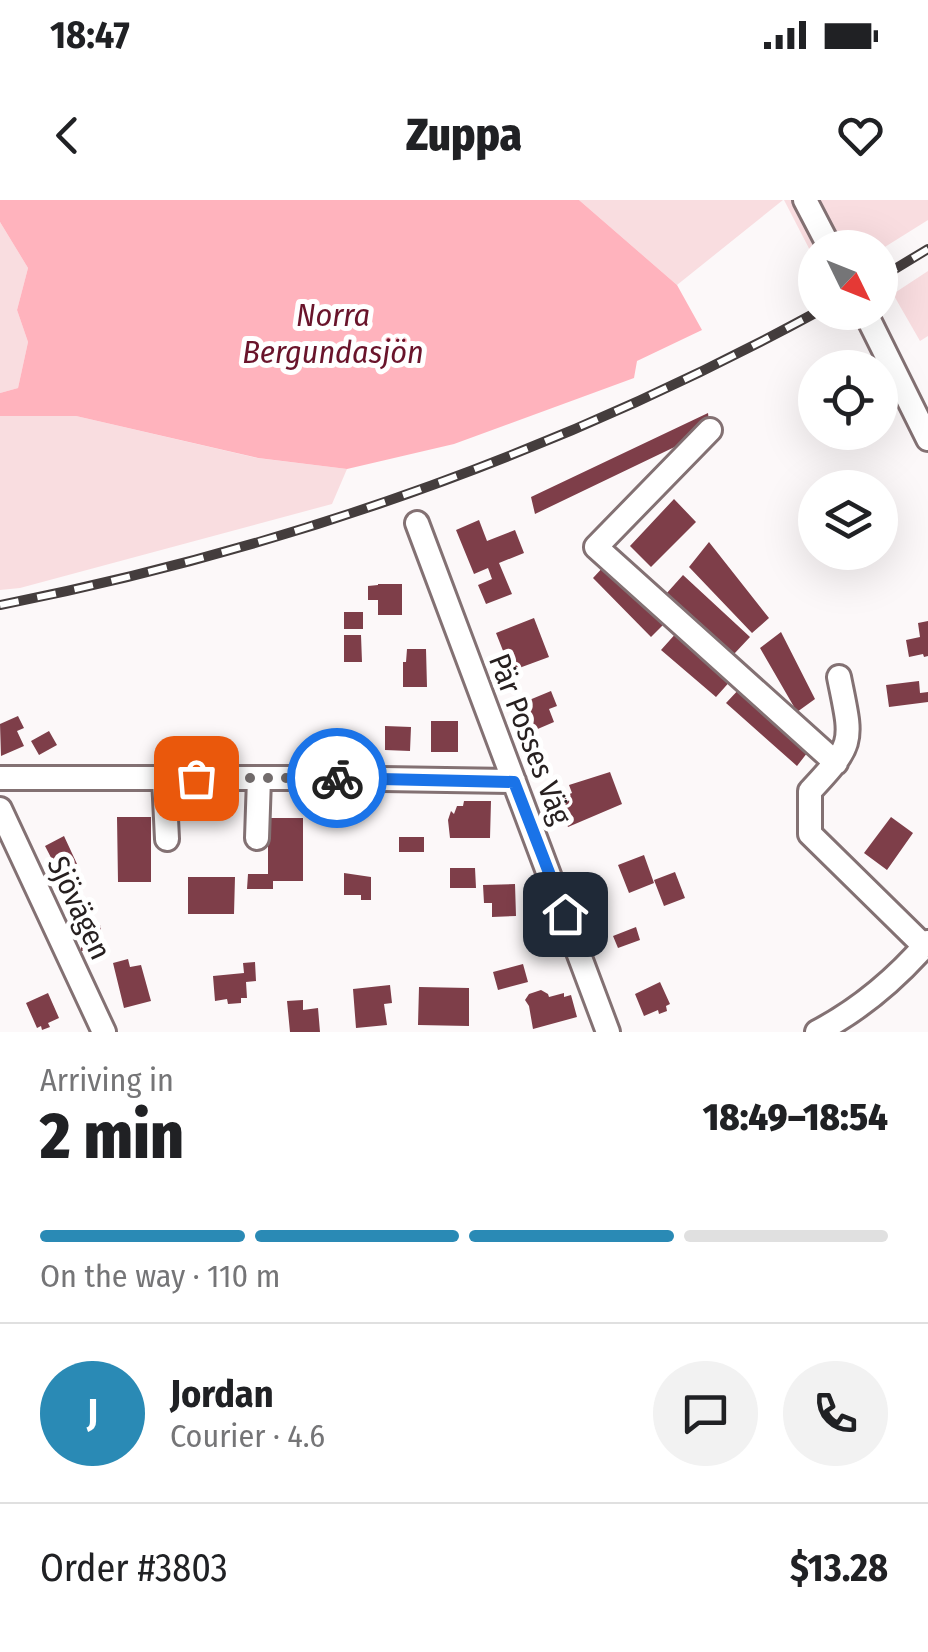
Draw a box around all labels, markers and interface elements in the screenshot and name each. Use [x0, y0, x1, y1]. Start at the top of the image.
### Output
text: 18:47 [50, 12, 130, 58]
icon: back [40, 108, 95, 163]
text: Zuppa [406, 108, 522, 162]
icon: heart [833, 108, 888, 163]
north arrow [798, 230, 898, 330]
map controls [798, 230, 898, 570]
water label: Norra Bergundasjön [242, 296, 424, 371]
button: locate [798, 350, 898, 450]
button: layers [798, 470, 898, 570]
street label: Pär Posses Väg [481, 649, 579, 830]
courier [287, 728, 387, 828]
pin [154, 736, 239, 821]
icon: bag [169, 751, 224, 806]
icon: bike [310, 751, 365, 806]
street label: Sjövägen [40, 851, 118, 965]
pin [523, 872, 608, 957]
icon: home [538, 887, 593, 942]
text: Arriving in [40, 1061, 174, 1099]
text: 18:49–18:54 [703, 1094, 888, 1140]
text: 2 min [40, 1097, 184, 1175]
text: On the way · 110 m [40, 1257, 280, 1295]
button: chat [653, 1361, 758, 1466]
button: phone [783, 1361, 888, 1466]
text: Jordan [170, 1371, 274, 1417]
text: J [87, 1390, 98, 1436]
text: Courier · 4.6 [170, 1417, 325, 1455]
text: Order #3803 [40, 1545, 228, 1591]
text: $13.28 [790, 1545, 888, 1591]

